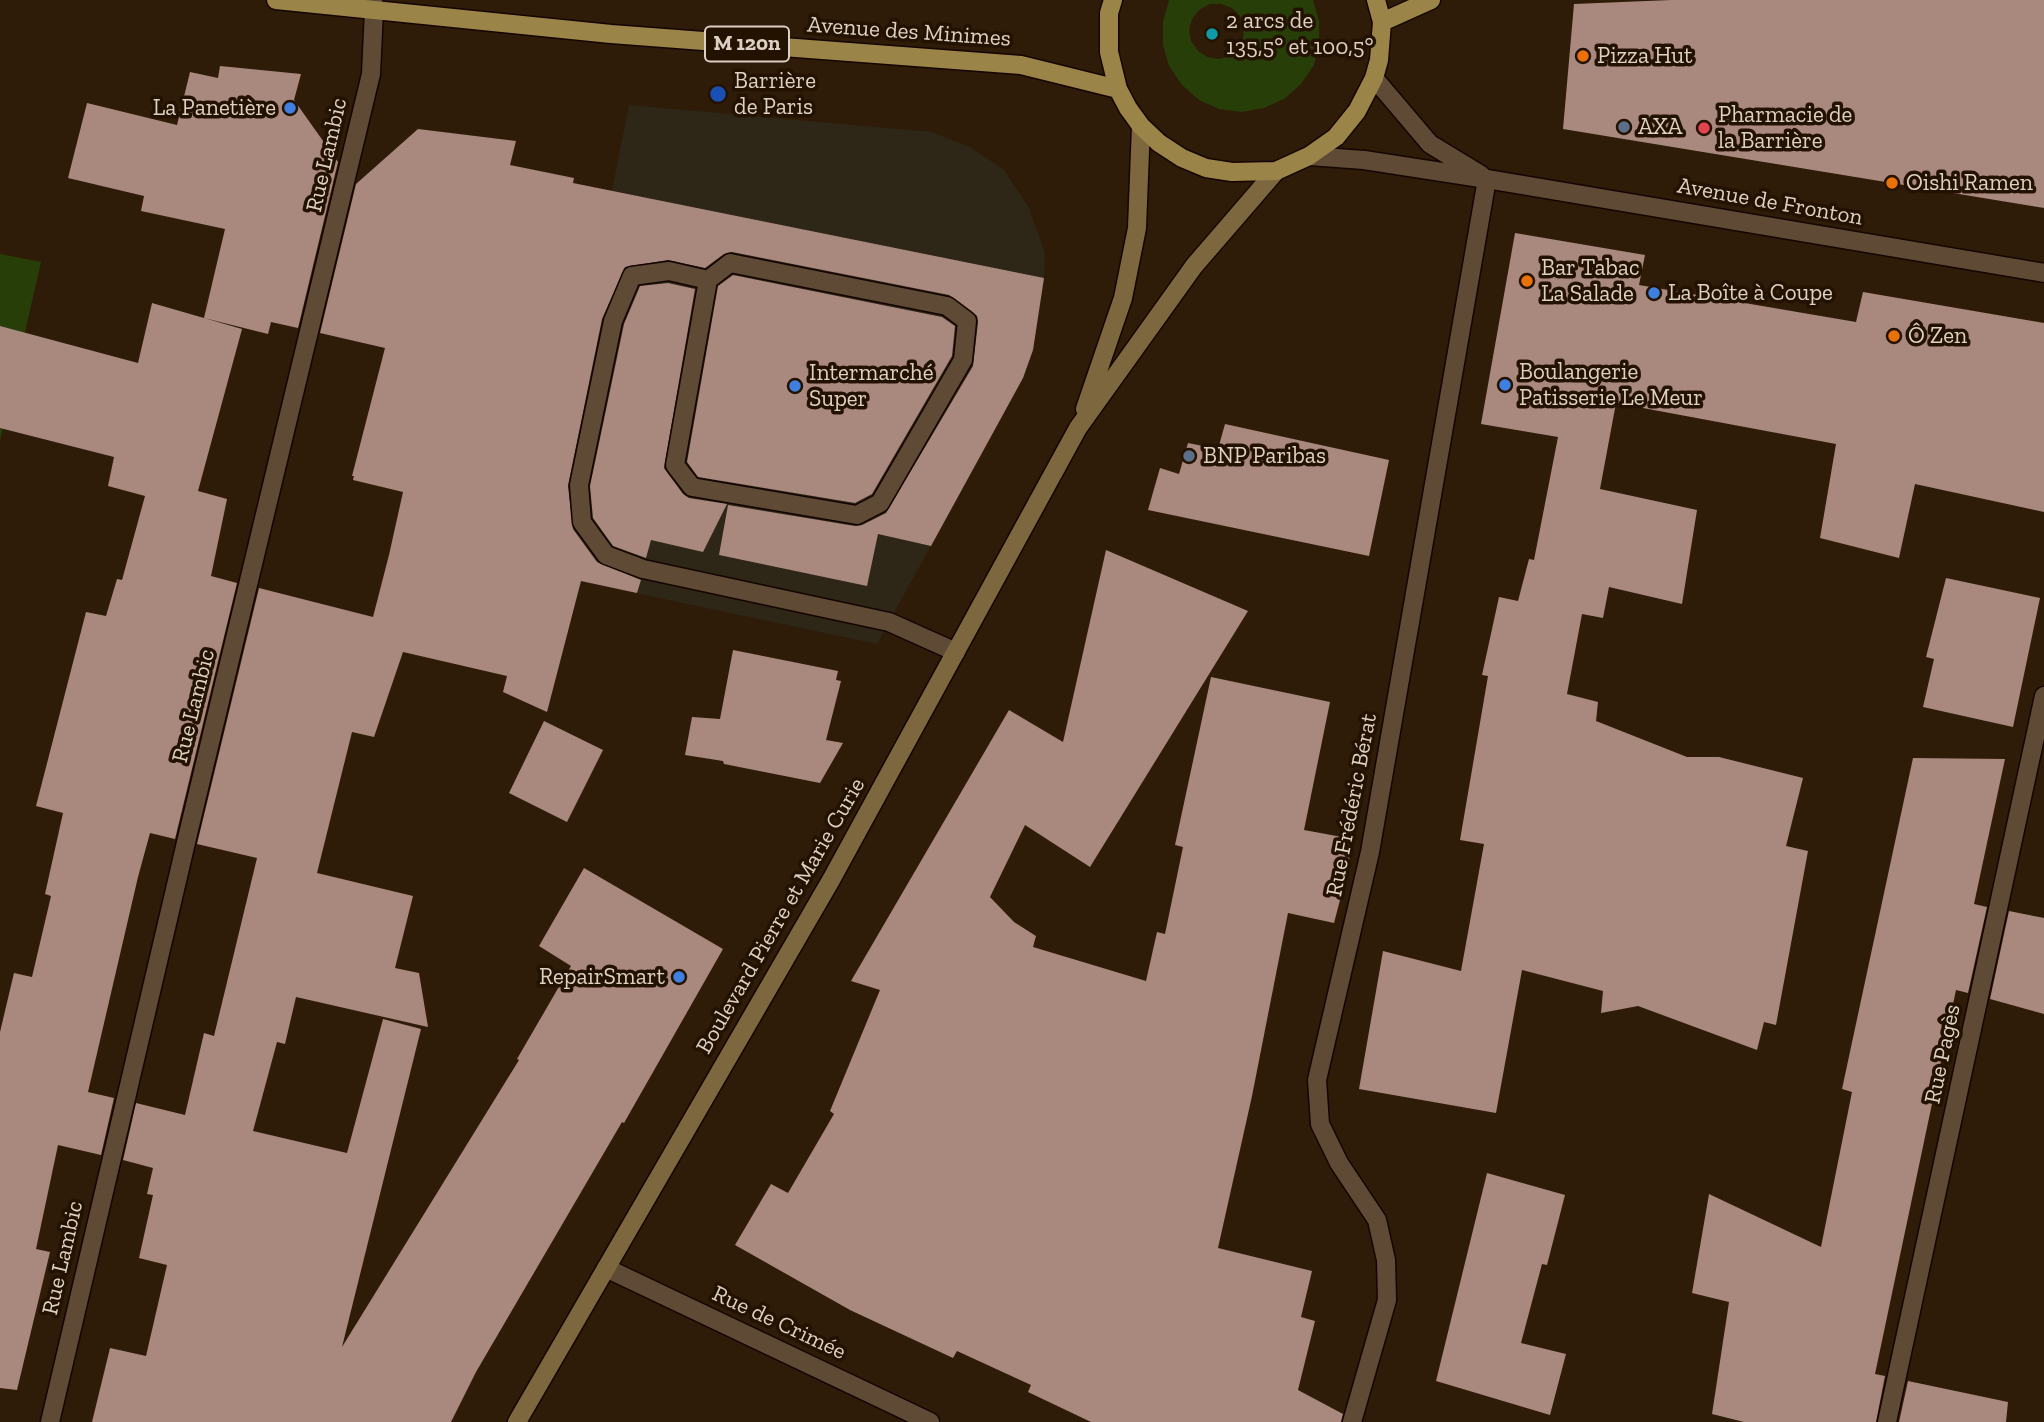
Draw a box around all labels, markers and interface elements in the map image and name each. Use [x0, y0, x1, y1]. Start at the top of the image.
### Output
place label: 2 arcs de 135,5° et 100,5° [1226, 7, 1374, 61]
street label: Avenue des Minimes [806, 11, 1012, 53]
road number: M 120n [705, 26, 789, 61]
marker: 2 arcs de 135,5° et 100,5° [1204, 26, 1220, 42]
place label: Pizza Hut [1597, 42, 1693, 70]
marker: Pizza Hut [1575, 48, 1591, 64]
place label: Barrière de Paris [734, 67, 816, 121]
marker: Barrière de Paris [708, 84, 728, 104]
place label: La Panetière [153, 94, 276, 122]
street label: Rue Lambic [301, 95, 353, 215]
marker: La Panetière [282, 100, 298, 116]
place label: Pharmacie de la Barrière [1718, 101, 1852, 155]
place label: AXA [1638, 113, 1682, 141]
marker: AXA [1616, 119, 1632, 135]
marker: Pharmacie de la Barrière [1696, 120, 1712, 136]
place label: Oishi Ramen [1906, 169, 2033, 197]
street label: Avenue de Fronton [1675, 172, 1865, 232]
marker: Oishi Ramen [1884, 175, 1900, 191]
place label: Bar Tabac La Salade [1541, 254, 1640, 308]
marker: Bar Tabac La Salade [1519, 273, 1535, 289]
place label: La Boîte à Coupe [1668, 279, 1833, 307]
marker: La Boîte à Coupe [1646, 285, 1662, 301]
place label: Ô Zen [1908, 322, 1967, 350]
marker: Ô Zen [1886, 328, 1902, 344]
place label: Boulangerie Patisserie Le Meur [1519, 358, 1703, 412]
place label: Intermarché Super [809, 359, 934, 413]
marker: Boulangerie Patisserie Le Meur [1497, 377, 1513, 393]
marker: Intermarché Super [787, 378, 803, 394]
place label: BNP Paribas [1203, 442, 1326, 470]
marker: BNP Paribas [1181, 448, 1197, 464]
street label: Rue Lambic [167, 646, 221, 766]
street label: Rue Frédéric Bérat [1321, 711, 1383, 899]
street label: Boulevard Pierre et Marie Curie [691, 773, 871, 1059]
place label: RepairSmart [539, 963, 665, 991]
marker: RepairSmart [671, 969, 687, 985]
street label: Rue Pagès [1919, 1002, 1967, 1106]
street label: Rue Lambic [37, 1198, 89, 1318]
street label: Rue de Crimée [708, 1280, 850, 1366]

